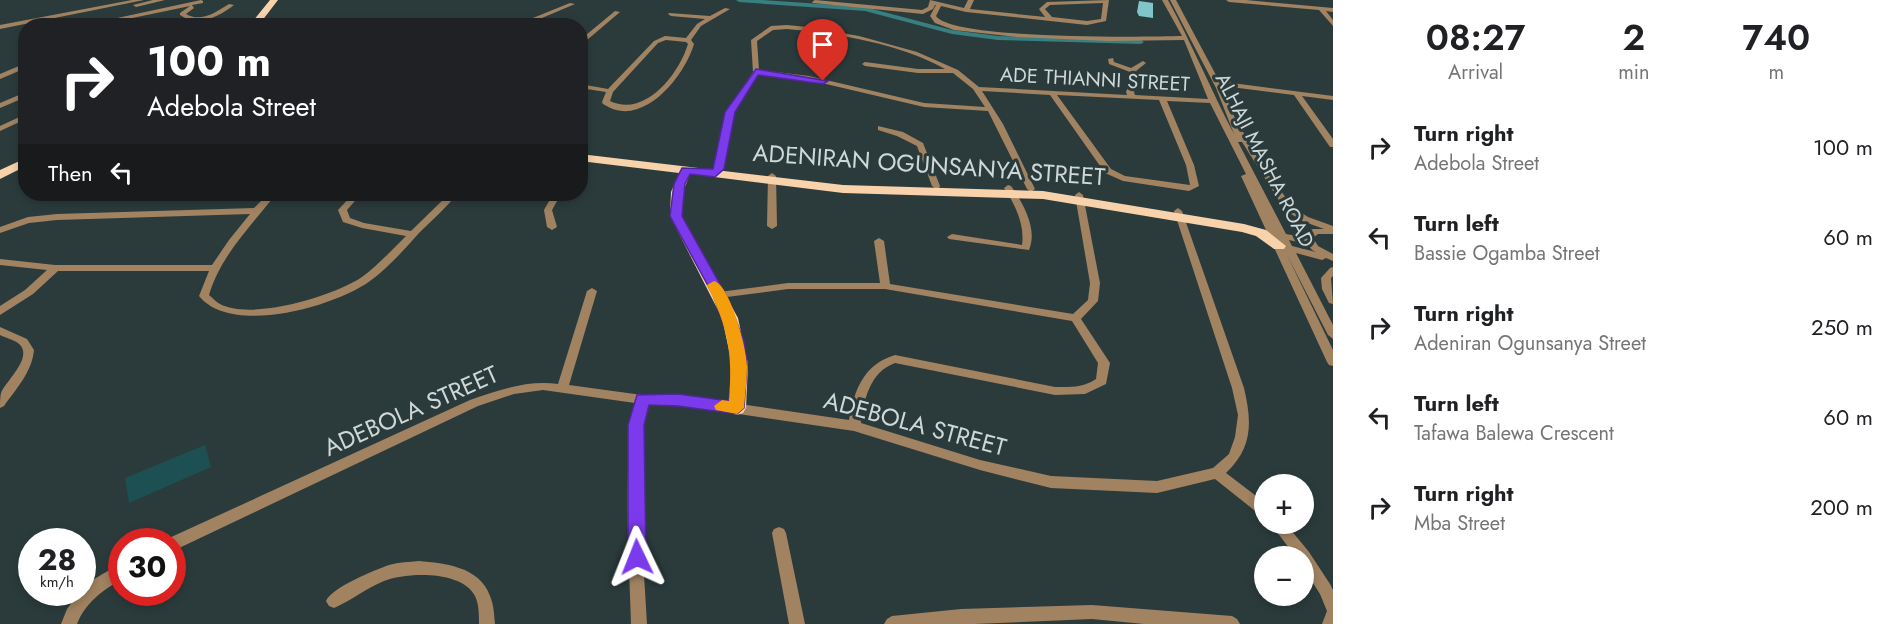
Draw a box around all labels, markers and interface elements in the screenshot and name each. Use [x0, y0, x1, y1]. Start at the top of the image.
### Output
text: 08:27 [1426, 11, 1525, 63]
text: 2 [1623, 11, 1645, 63]
text: 740 [1742, 11, 1810, 63]
pin [797, 19, 848, 81]
icon: arrive [806, 28, 839, 61]
text: 100 m [147, 31, 271, 92]
icon: right [48, 42, 126, 120]
text: Arrival [1448, 58, 1503, 87]
text: min [1618, 58, 1650, 87]
text: m [1768, 58, 1784, 87]
street label: ADE THIANNI STREET [999, 60, 1191, 99]
street label: ALHAJI MASHA ROAD [1208, 68, 1321, 253]
text: Adebola Street [147, 87, 316, 126]
text: Turn right [1414, 117, 1514, 149]
icon: right [1363, 131, 1396, 164]
text: 100 m [1813, 131, 1873, 163]
street label: ADENIRAN OGUNSANYA STREET [752, 135, 1106, 194]
text: Adebola Street [1414, 149, 1539, 178]
icon: left [105, 156, 138, 189]
text: Then [48, 157, 93, 189]
text: Turn left [1414, 207, 1499, 239]
icon: left [1363, 221, 1396, 254]
text: 60 m [1823, 221, 1873, 253]
text: Bassie Ogamba Street [1414, 239, 1600, 268]
text: Turn right [1414, 297, 1514, 329]
icon: right [1363, 311, 1396, 344]
text: 250 m [1811, 311, 1873, 343]
text: Adeniran Ogunsanya Street [1414, 329, 1646, 358]
street label: ADEBOLA STREET [318, 356, 504, 465]
street label: ADEBOLA STREET [820, 382, 1010, 465]
text: Turn left [1414, 387, 1499, 419]
icon: left [1363, 401, 1396, 434]
text: 60 m [1823, 401, 1873, 433]
text: Tafawa Balewa Crescent [1414, 419, 1614, 448]
map controls [1254, 474, 1314, 606]
button: + [1254, 474, 1314, 534]
text: Turn right [1414, 477, 1514, 509]
icon: right [1363, 491, 1396, 524]
text: 200 m [1810, 491, 1873, 523]
text: Mba Street [1414, 509, 1505, 538]
position arrow [605, 525, 669, 589]
speed limit sign: 30 [108, 528, 186, 606]
text: 28 [38, 538, 76, 581]
button: − [1254, 546, 1314, 606]
text: km/h [40, 571, 74, 593]

